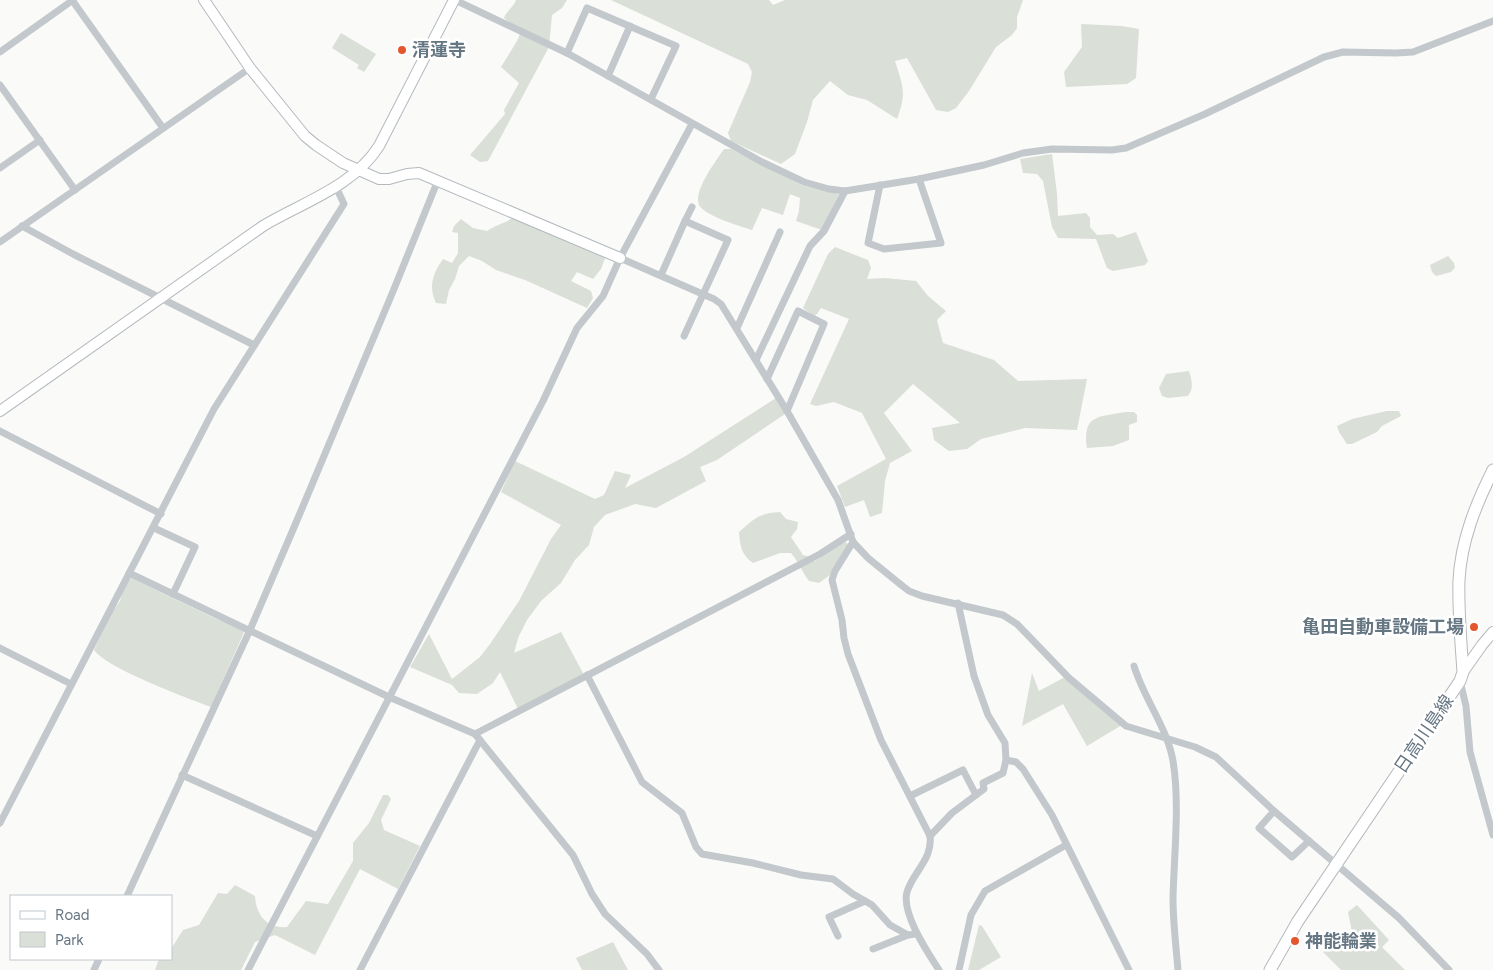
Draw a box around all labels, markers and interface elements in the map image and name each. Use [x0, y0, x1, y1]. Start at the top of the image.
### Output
place label: 清蓮寺 [412, 39, 466, 61]
marker: 清蓮寺 [396, 44, 408, 56]
place label: 亀田自動車設備工場 [1302, 616, 1464, 638]
marker: 亀田自動車設備工場 [1468, 621, 1480, 633]
street label: 日高川島線 [1390, 691, 1458, 777]
legend [10, 895, 172, 960]
text: Road [55, 906, 90, 924]
place label: 神能輪業 [1305, 930, 1377, 952]
text: Park [55, 931, 84, 949]
marker: 神能輪業 [1289, 935, 1301, 947]

